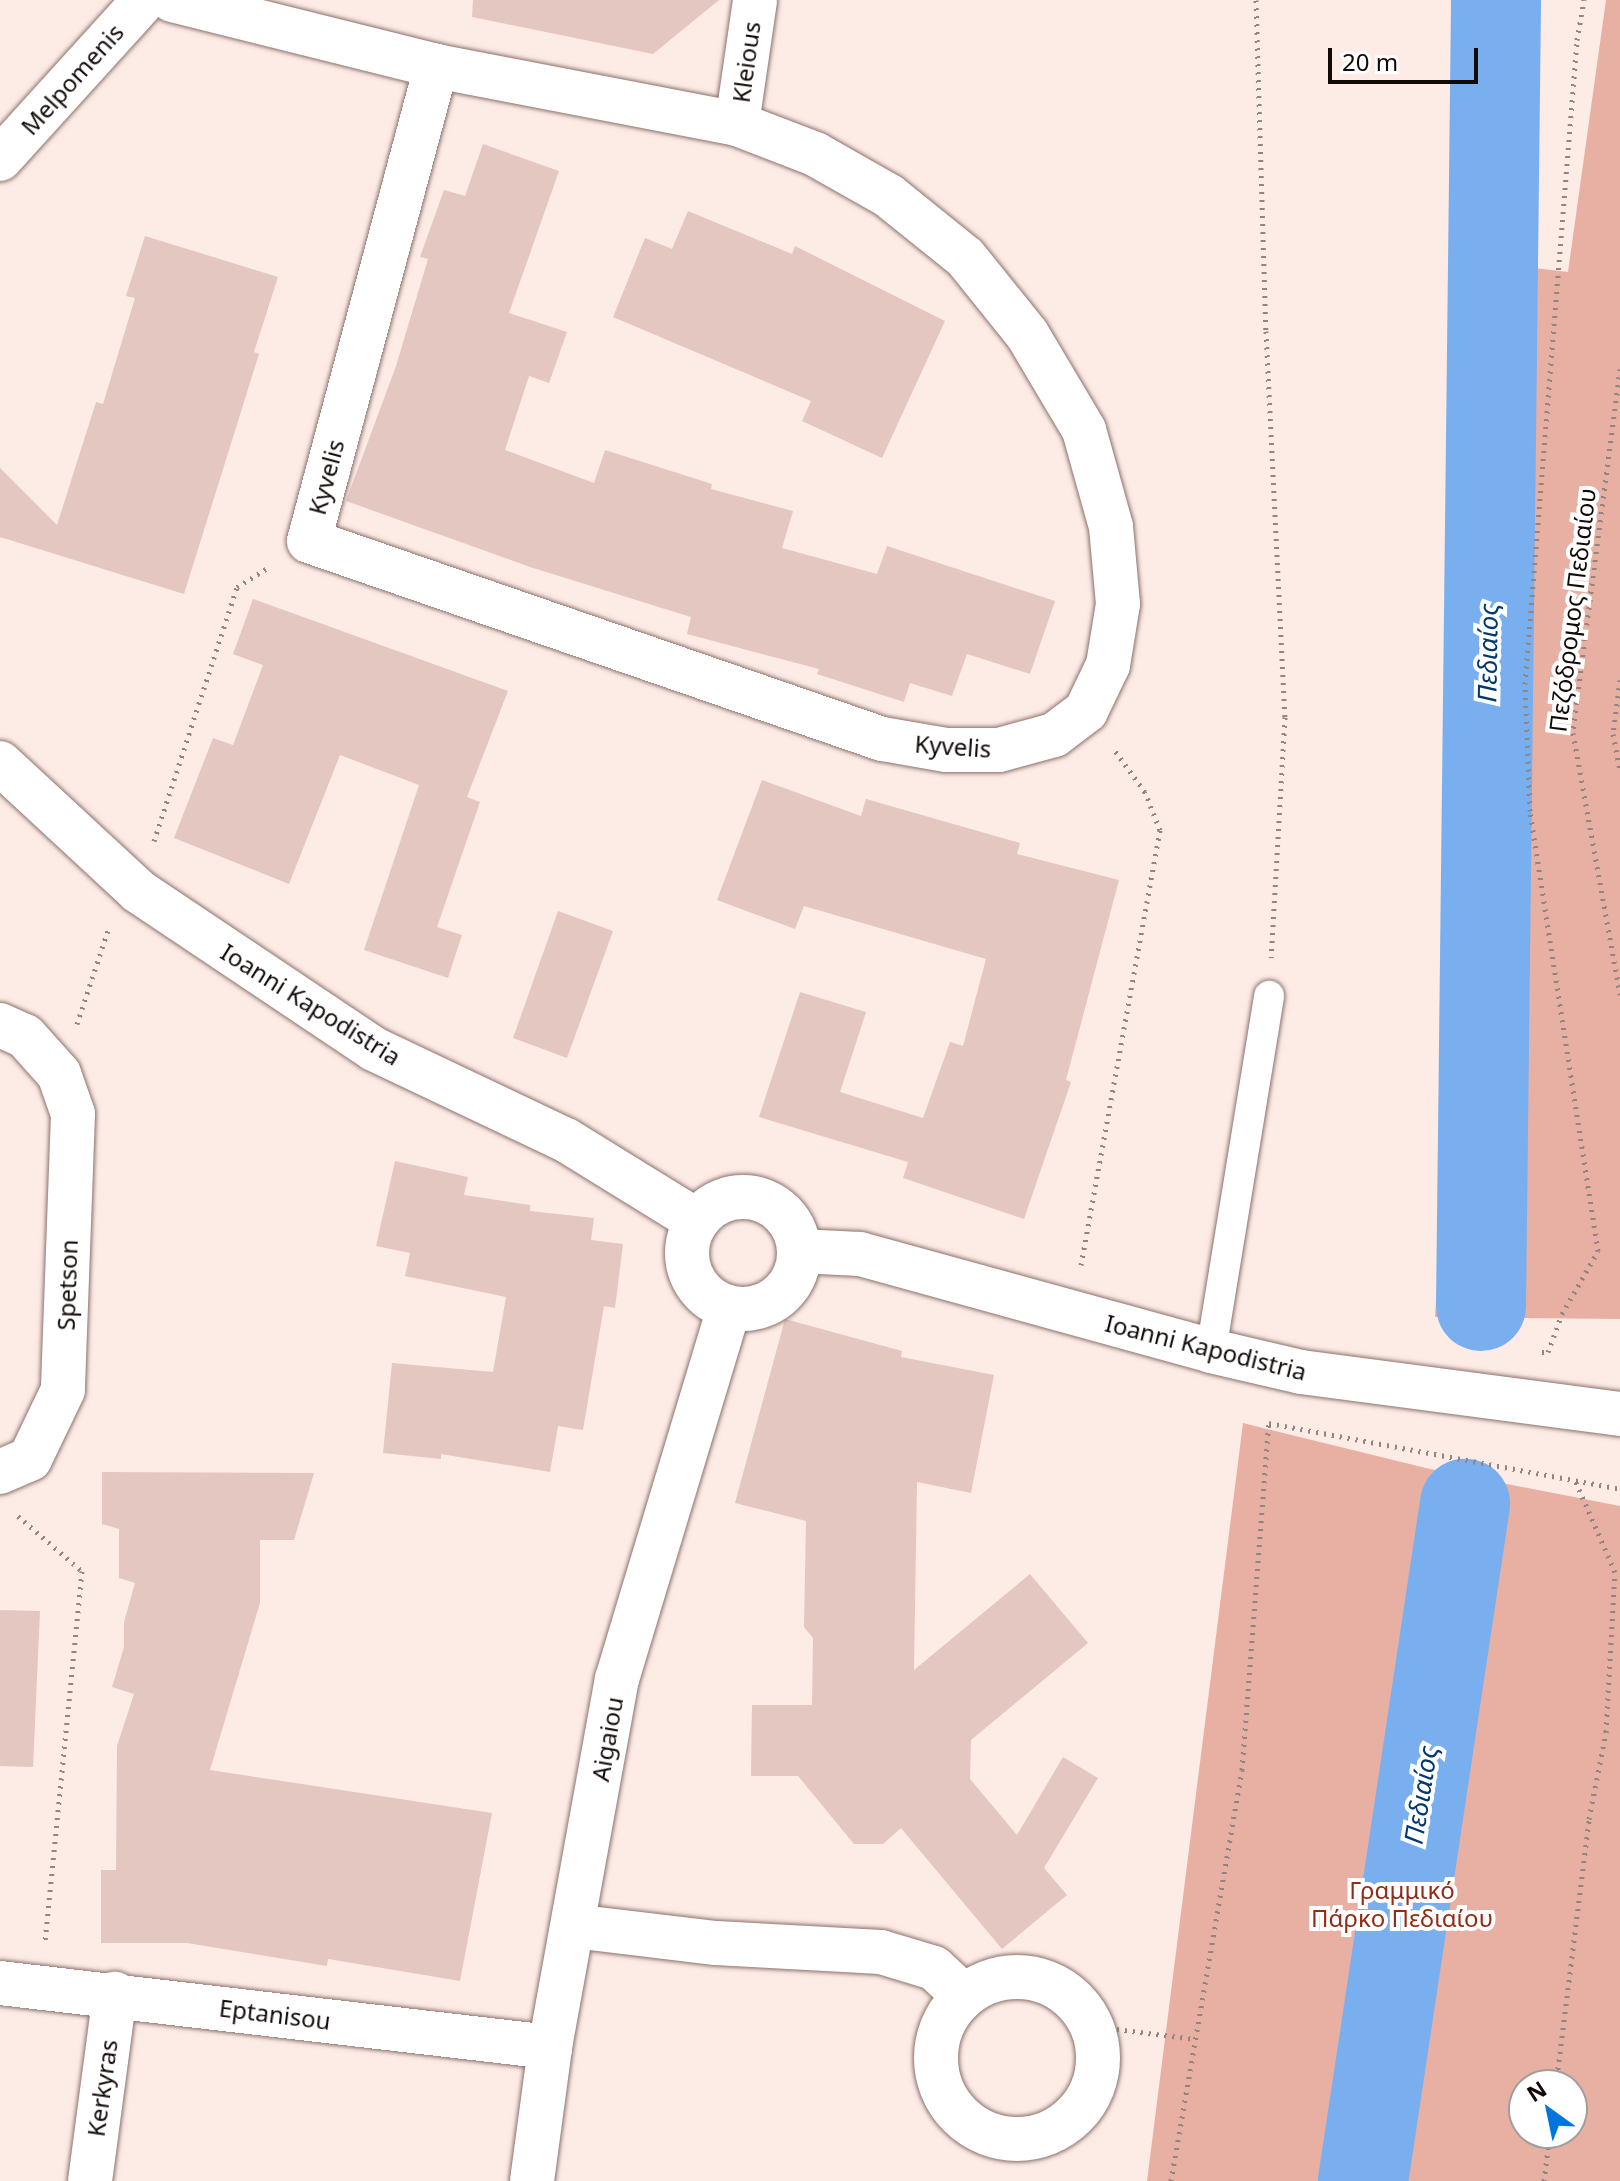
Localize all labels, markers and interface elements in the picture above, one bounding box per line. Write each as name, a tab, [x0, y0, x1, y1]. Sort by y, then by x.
street label: Melpomenis	[15, 18, 129, 140]
street label: Kleious	[726, 20, 766, 104]
scale bar	[1332, 32, 1482, 82]
text: 20 m	[1342, 45, 1398, 78]
street label: Kyvelis	[302, 436, 350, 518]
street label: Πεζόδρομος Πεδιαίου	[1543, 486, 1601, 734]
water label: Πεδιαίος	[1472, 603, 1504, 703]
street label: Kyvelis	[914, 729, 992, 763]
street label: Ioanni Kapodistria	[216, 937, 406, 1071]
street label: Spetson	[51, 1239, 83, 1331]
street label: Ioanni Kapodistria	[1102, 1308, 1310, 1386]
street label: Aigaiou	[585, 1694, 629, 1784]
water label: Πεδιαίος	[1398, 1744, 1444, 1846]
park label: Γραμμικό Πάρκο Πεδιαίου	[1311, 1876, 1493, 1932]
street label: Eptanisou	[218, 1993, 332, 2035]
street label: Kerkyras	[81, 2038, 123, 2138]
north arrow	[1508, 2069, 1588, 2149]
text: N	[1520, 2073, 1552, 2108]

